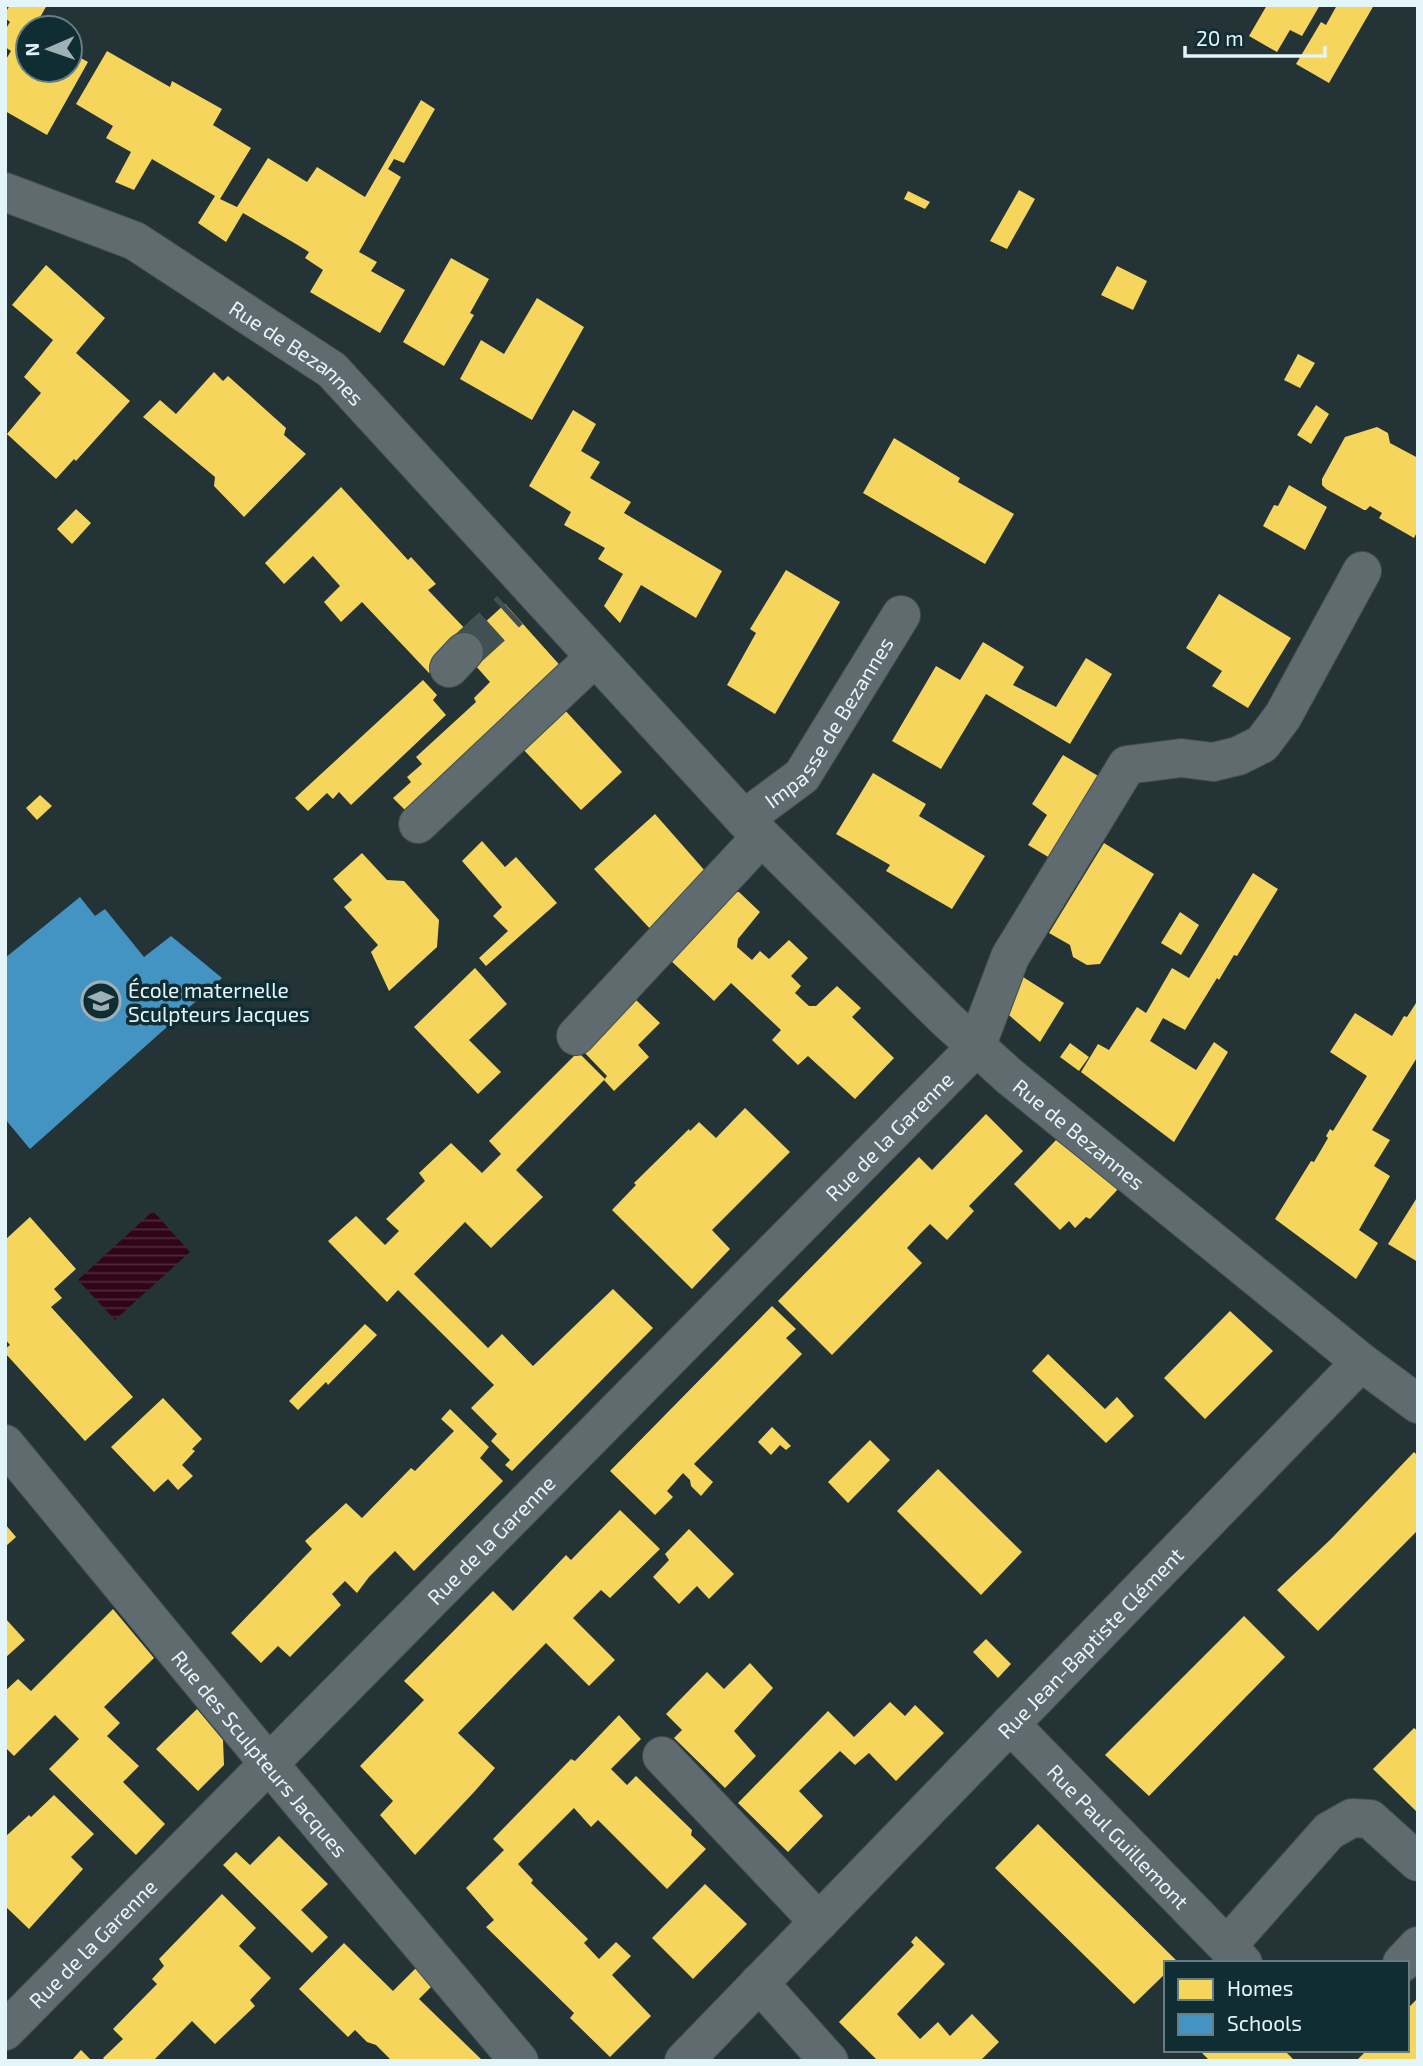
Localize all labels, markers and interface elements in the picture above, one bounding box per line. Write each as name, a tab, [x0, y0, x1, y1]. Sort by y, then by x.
north arrow	[14, 14, 84, 84]
scale bar	[1185, 14, 1325, 58]
text: 20 m	[1196, 25, 1244, 50]
text: N	[20, 42, 43, 57]
street label: Rue de Bezannes	[225, 294, 370, 410]
street label: Impasse de Bezannes	[759, 632, 897, 812]
place label: École maternelle Sculpteurs Jacques	[128, 977, 310, 1026]
school or university icon: École maternelle Sculpteurs Jacques	[80, 980, 122, 1022]
street label: Rue de la Garenne	[820, 1066, 958, 1205]
street label: Rue de Bezannes	[1009, 1073, 1150, 1194]
street label: Rue de la Garenne	[421, 1469, 559, 1609]
street label: Rue Jean-Baptiste Clément	[992, 1542, 1188, 1743]
street label: Rue des Sculpteurs Jacques	[167, 1645, 354, 1861]
street label: Rue Paul Guillemont	[1043, 1758, 1195, 1913]
street label: Rue de la Garenne	[23, 1873, 161, 2012]
legend	[1164, 1961, 1409, 2052]
text: Homes	[1227, 1975, 1293, 2000]
text: Schools	[1227, 2010, 1302, 2035]

